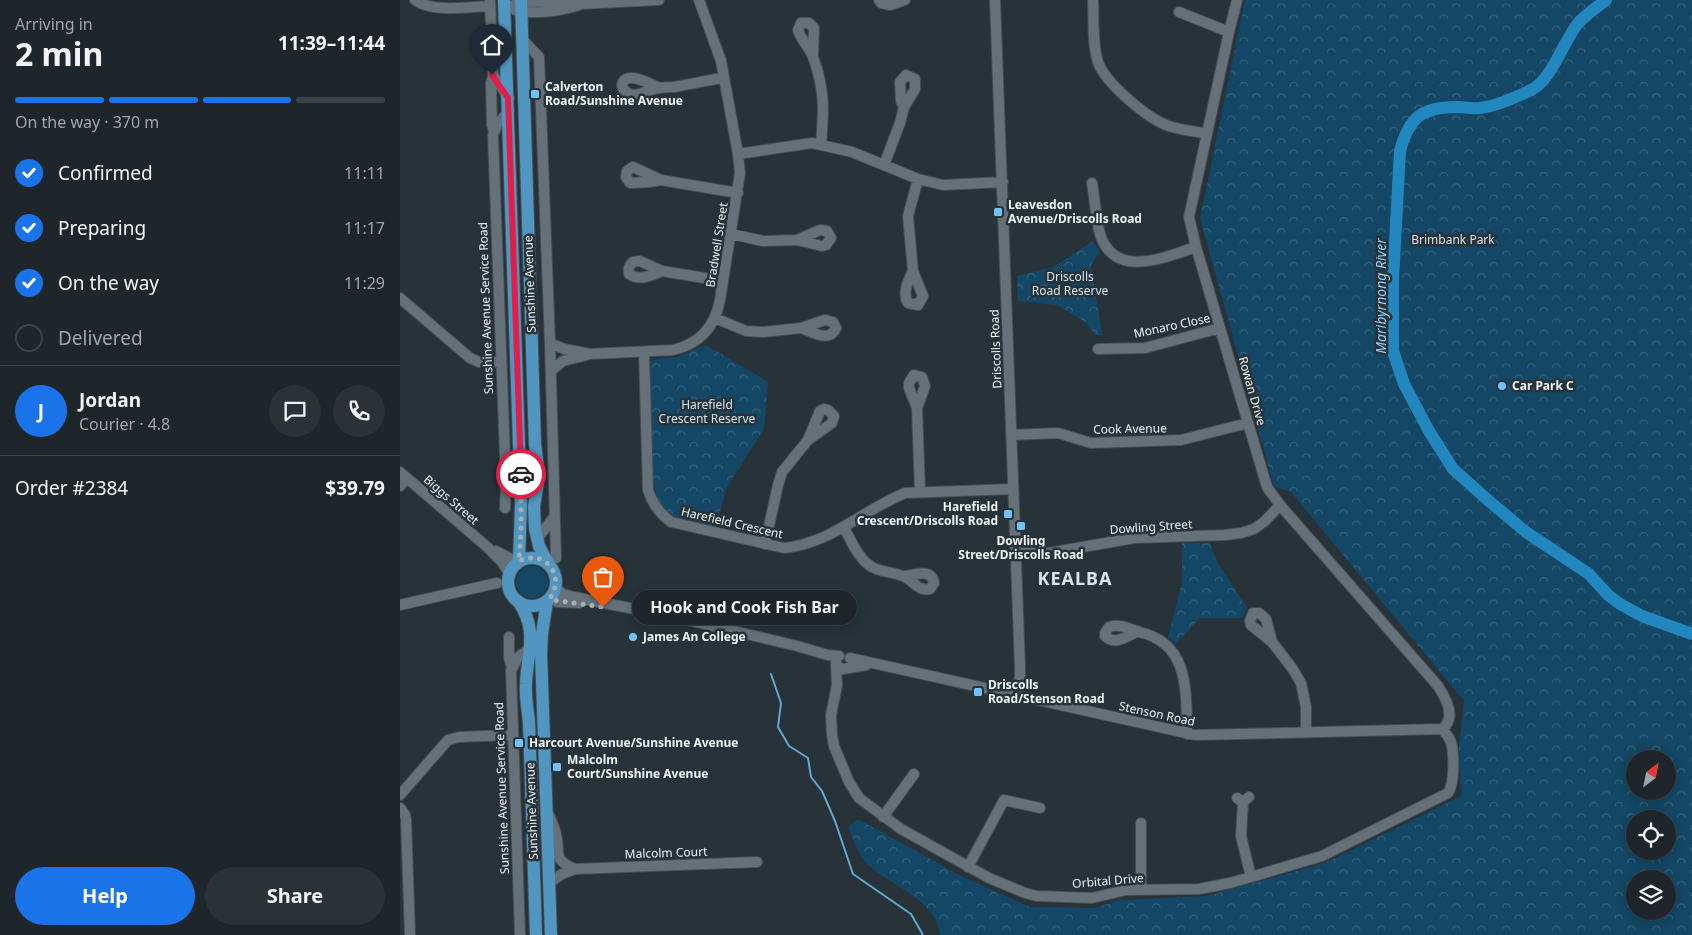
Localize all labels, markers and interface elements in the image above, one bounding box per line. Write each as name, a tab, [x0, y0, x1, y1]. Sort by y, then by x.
text: Arriving in	[15, 13, 93, 35]
pin	[471, 24, 513, 75]
text: 11:39–11:44	[278, 30, 385, 56]
icon: home	[478, 31, 506, 59]
text: 2 min	[15, 32, 103, 75]
place label: Calverton Road/Sunshine Avenue	[545, 78, 683, 109]
marker: Calverton Road/Sunshine Avenue	[529, 88, 541, 100]
text: On the way · 370 m	[15, 111, 159, 133]
icon: check	[15, 159, 43, 187]
text: Confirmed	[58, 160, 153, 186]
text: 11:11	[344, 162, 385, 184]
place label: Leavesdon Avenue/Driscolls Road	[1008, 196, 1142, 227]
street label: Bradwell Street	[701, 201, 732, 289]
marker: Leavesdon Avenue/Driscolls Road	[992, 206, 1004, 218]
icon: check	[15, 214, 43, 242]
text: Preparing	[58, 215, 146, 241]
text: 11:17	[344, 217, 385, 239]
street label: Sunshine Avenue Service Road	[474, 222, 497, 394]
park label: Brimbank Park	[1411, 231, 1495, 248]
street label: Sunshine Avenue	[519, 235, 540, 333]
water label: Maribyrnong River	[1371, 238, 1390, 354]
park label: Driscolls Road Reserve	[1032, 268, 1108, 299]
icon: check	[15, 269, 43, 297]
text: On the way	[58, 270, 159, 296]
text: 11:29	[344, 272, 385, 294]
street label: Driscolls Road	[986, 309, 1005, 389]
street label: Monaro Close	[1132, 309, 1212, 342]
text: Delivered	[58, 325, 143, 351]
street label: Rowan Drive	[1235, 354, 1270, 427]
place label: Car Park C	[1512, 377, 1574, 394]
marker: Car Park C	[1496, 380, 1508, 392]
button: chat	[269, 385, 321, 437]
button: phone	[333, 385, 385, 437]
text: Jordan	[79, 387, 141, 413]
park label: Harefield Crescent Reserve	[659, 396, 756, 427]
text: J	[38, 398, 44, 424]
text: Courier · 4.8	[79, 413, 170, 435]
street label: Cook Avenue	[1093, 419, 1167, 438]
courier	[496, 449, 546, 499]
icon: car	[507, 460, 535, 488]
street label: Biggs Street	[420, 471, 483, 529]
text: Order #2384	[15, 475, 128, 501]
text: $39.79	[325, 475, 385, 501]
place label: Harefield Crescent/Driscolls Road	[857, 498, 998, 529]
street label: Harefield Crescent	[680, 503, 785, 543]
marker: Harefield Crescent/Driscolls Road	[1002, 508, 1014, 520]
street label: Dowling Street	[1109, 515, 1194, 538]
marker: Dowling Street/Driscolls Road	[1015, 520, 1027, 532]
place label: Dowling Street/Driscolls Road	[958, 532, 1084, 563]
pin	[582, 556, 624, 607]
icon: bag	[589, 563, 617, 591]
district label: KEALBA	[1038, 566, 1112, 590]
callout: Hook and Cook Fish Bar	[633, 590, 858, 624]
text: Hook and Cook Fish Bar	[650, 596, 839, 618]
place label: James An College	[642, 628, 746, 645]
marker: James An College	[627, 631, 639, 643]
place label: Driscolls Road/Stenson Road	[988, 676, 1105, 707]
marker: Driscolls Road/Stenson Road	[972, 686, 984, 698]
street label: Stenson Road	[1117, 697, 1197, 730]
street label: Sunshine Avenue Service Road	[490, 702, 513, 874]
place label: Harcourt Avenue/Sunshine Avenue	[529, 734, 739, 751]
marker: Harcourt Avenue/Sunshine Avenue	[513, 737, 525, 749]
north arrow	[1626, 750, 1676, 800]
map controls	[1626, 750, 1676, 920]
place label: Malcolm Court/Sunshine Avenue	[567, 751, 708, 782]
marker: Malcolm Court/Sunshine Avenue	[551, 761, 563, 773]
street label: Sunshine Avenue	[521, 762, 542, 860]
button: locate	[1626, 810, 1676, 860]
street label: Malcolm Court	[624, 843, 708, 862]
button: Help	[15, 867, 195, 925]
button: Share	[205, 867, 385, 925]
street label: Orbital Drive	[1071, 869, 1145, 892]
button: layers	[1626, 870, 1676, 920]

